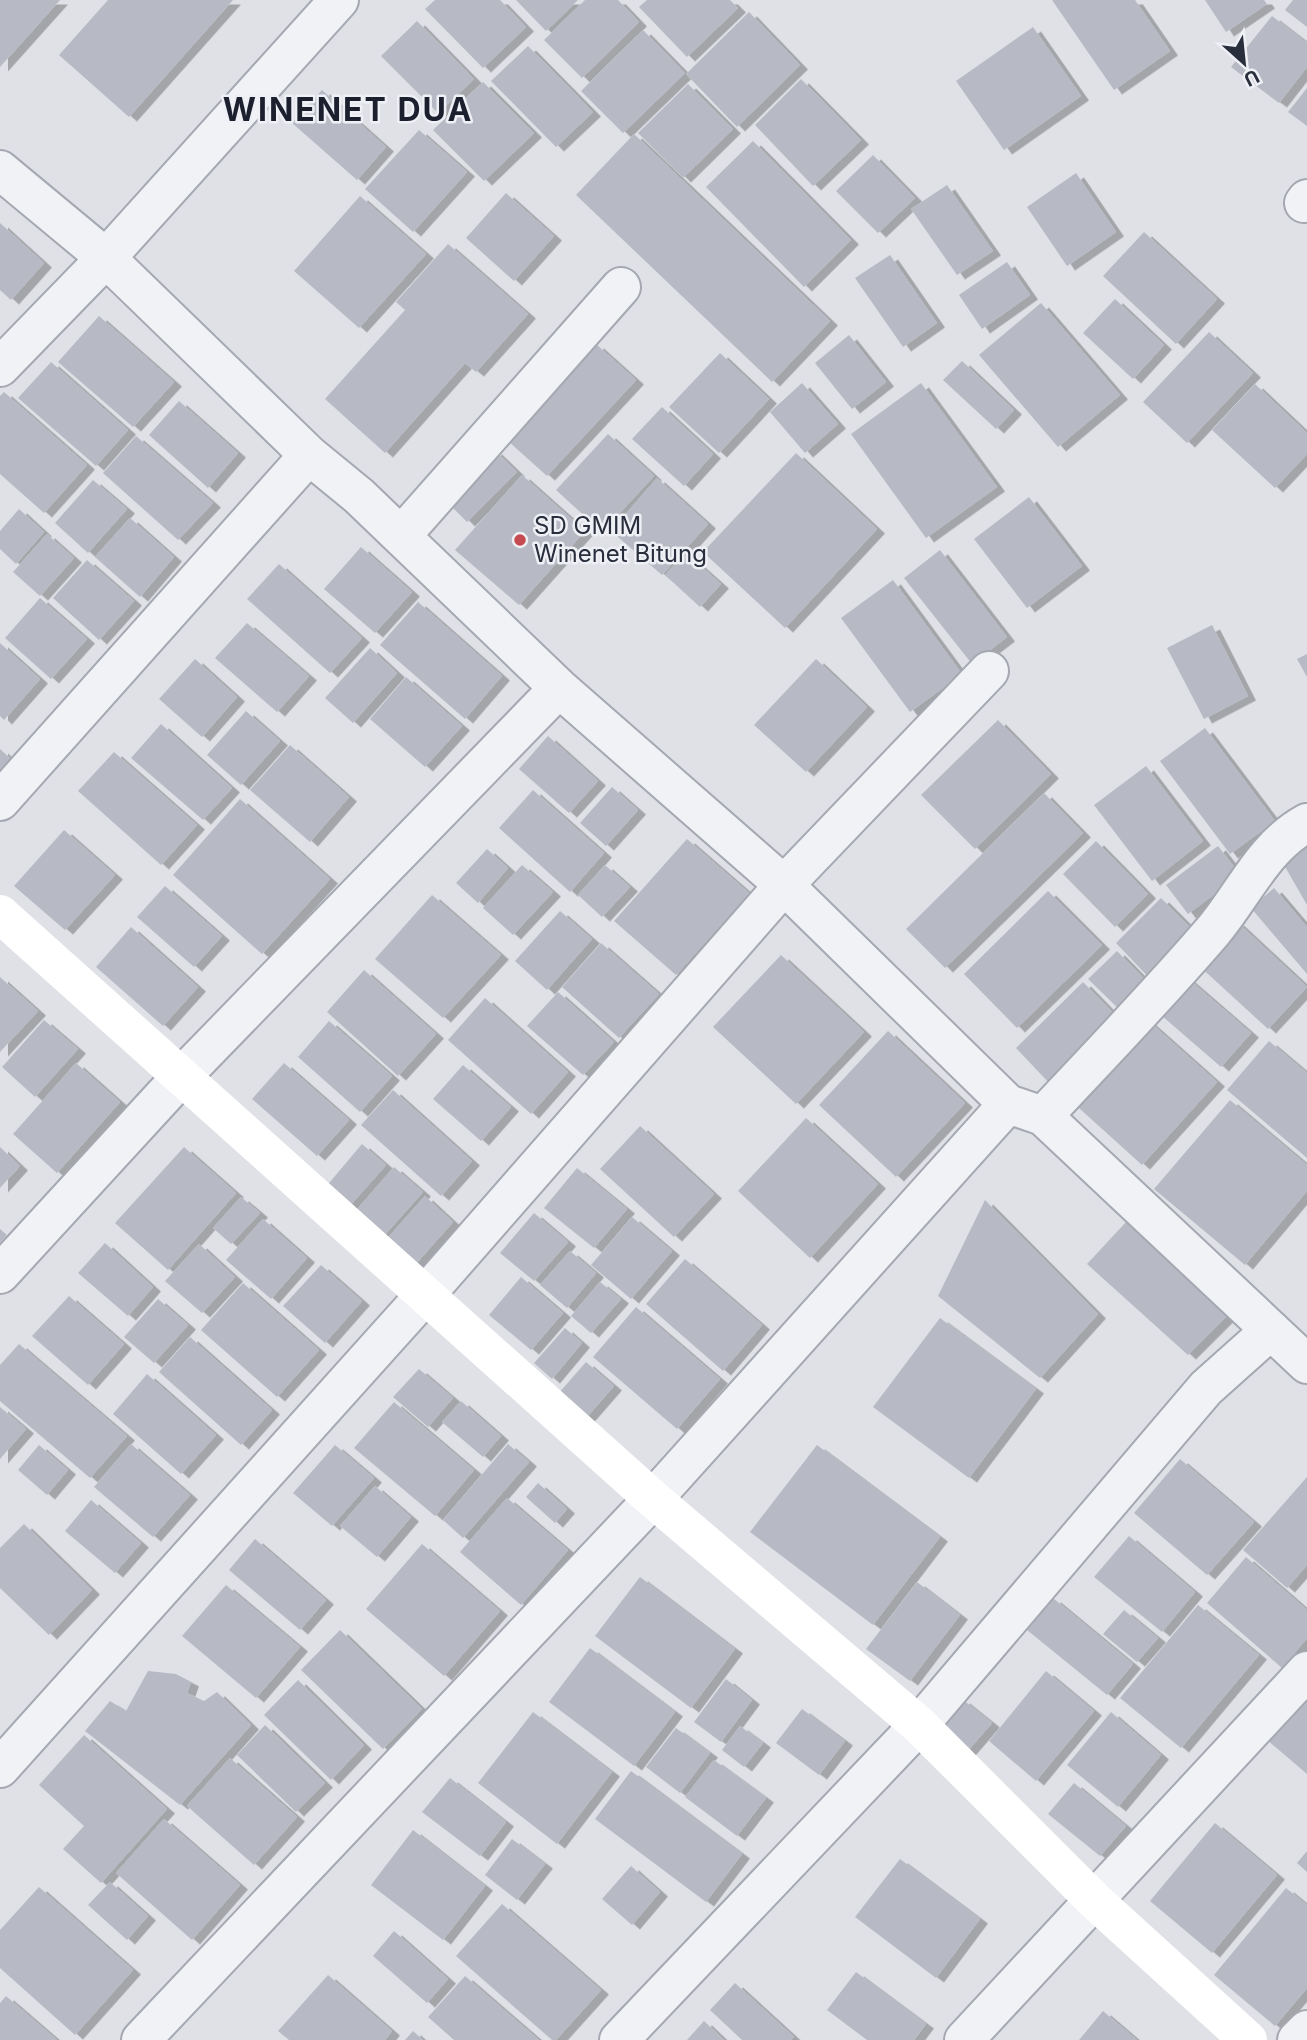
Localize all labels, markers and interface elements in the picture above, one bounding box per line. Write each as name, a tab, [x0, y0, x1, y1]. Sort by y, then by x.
north arrow	[1209, 28, 1279, 98]
text: U	[1240, 64, 1263, 91]
district label: WINENET DUA	[223, 90, 473, 129]
place label: SD GMIM Winenet Bitung	[534, 511, 707, 568]
marker: SD GMIM Winenet Bitung	[512, 532, 528, 548]

